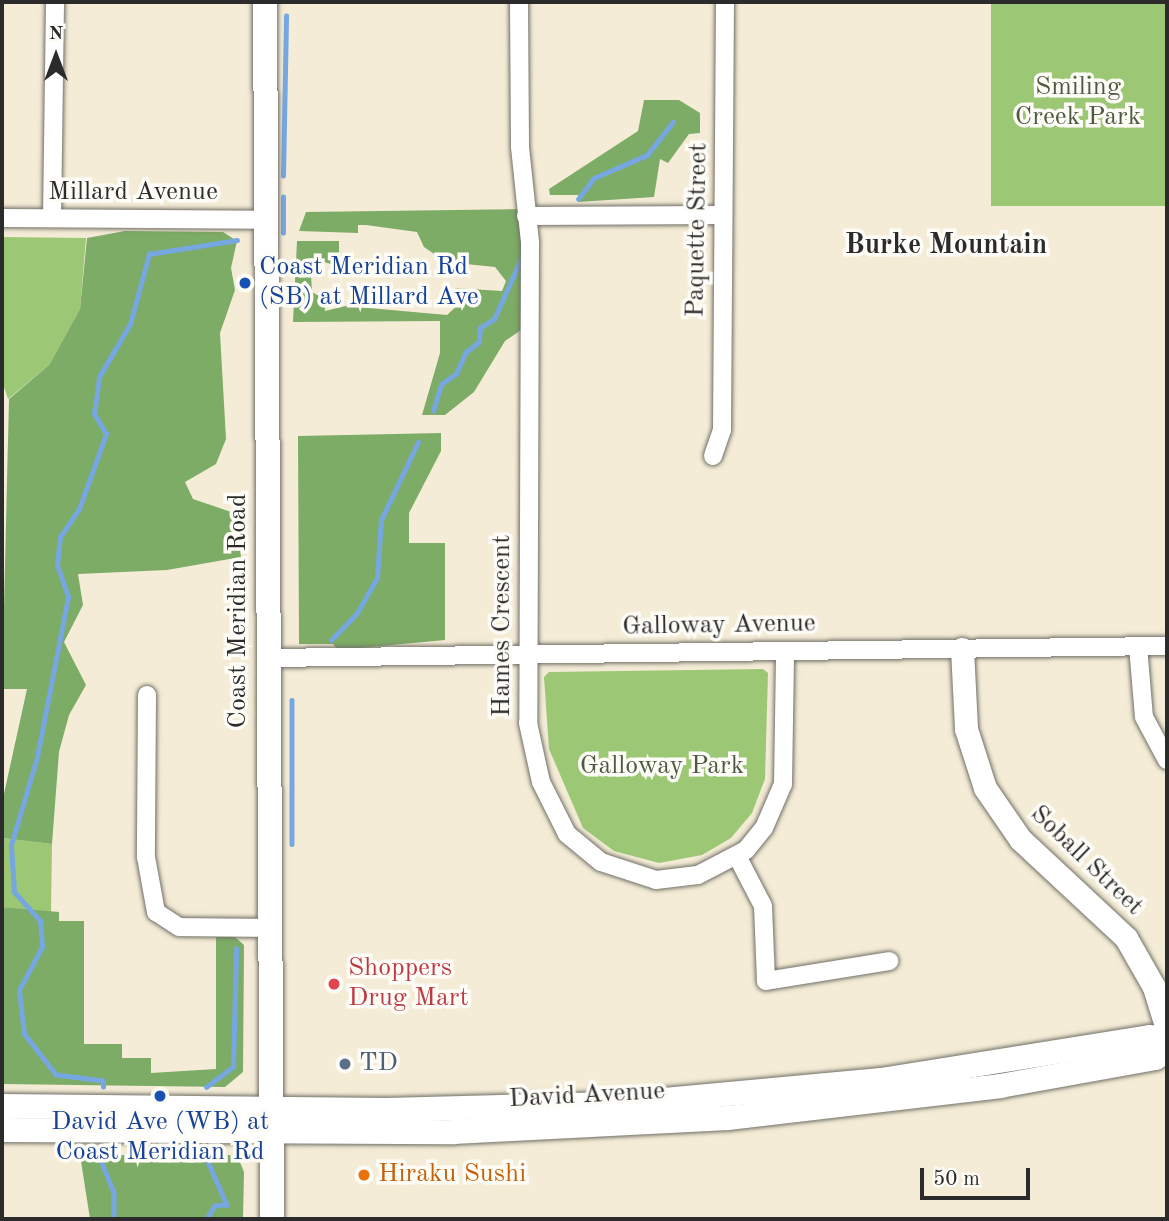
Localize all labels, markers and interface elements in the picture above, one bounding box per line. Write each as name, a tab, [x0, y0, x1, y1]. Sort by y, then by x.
north arrow	[21, 21, 91, 91]
text: N	[49, 25, 63, 44]
park label: Smiling Creek Park	[1015, 72, 1141, 134]
street label: Paquette Street	[681, 142, 715, 318]
street label: Millard Avenue	[48, 177, 218, 209]
district label: Burke Mountain	[845, 229, 1047, 263]
place label: Coast Meridian Rd (SB) at Millard Ave	[259, 252, 479, 314]
marker: Coast Meridian Rd (SB) at Millard Ave	[237, 275, 253, 291]
street label: Coast Meridian Road	[223, 494, 255, 728]
street label: Hames Crescent	[487, 535, 519, 717]
street label: Galloway Avenue	[622, 609, 816, 643]
park label: Galloway Park	[580, 751, 744, 783]
street label: Soball Street	[1023, 799, 1149, 923]
place label: Shoppers Drug Mart	[348, 953, 469, 1014]
marker: Shoppers Drug Mart	[326, 976, 342, 992]
place label: TD	[359, 1048, 398, 1080]
marker: TD	[337, 1056, 353, 1072]
street label: David Avenue	[508, 1076, 666, 1116]
marker: David Ave (WB) at Coast Meridian Rd	[152, 1088, 168, 1104]
place label: David Ave (WB) at Coast Meridian Rd	[51, 1107, 269, 1168]
scale bar	[924, 1154, 1034, 1198]
place label: Hiraku Sushi	[378, 1159, 526, 1191]
marker: Hiraku Sushi	[356, 1167, 372, 1183]
text: 50 m	[933, 1169, 980, 1190]

